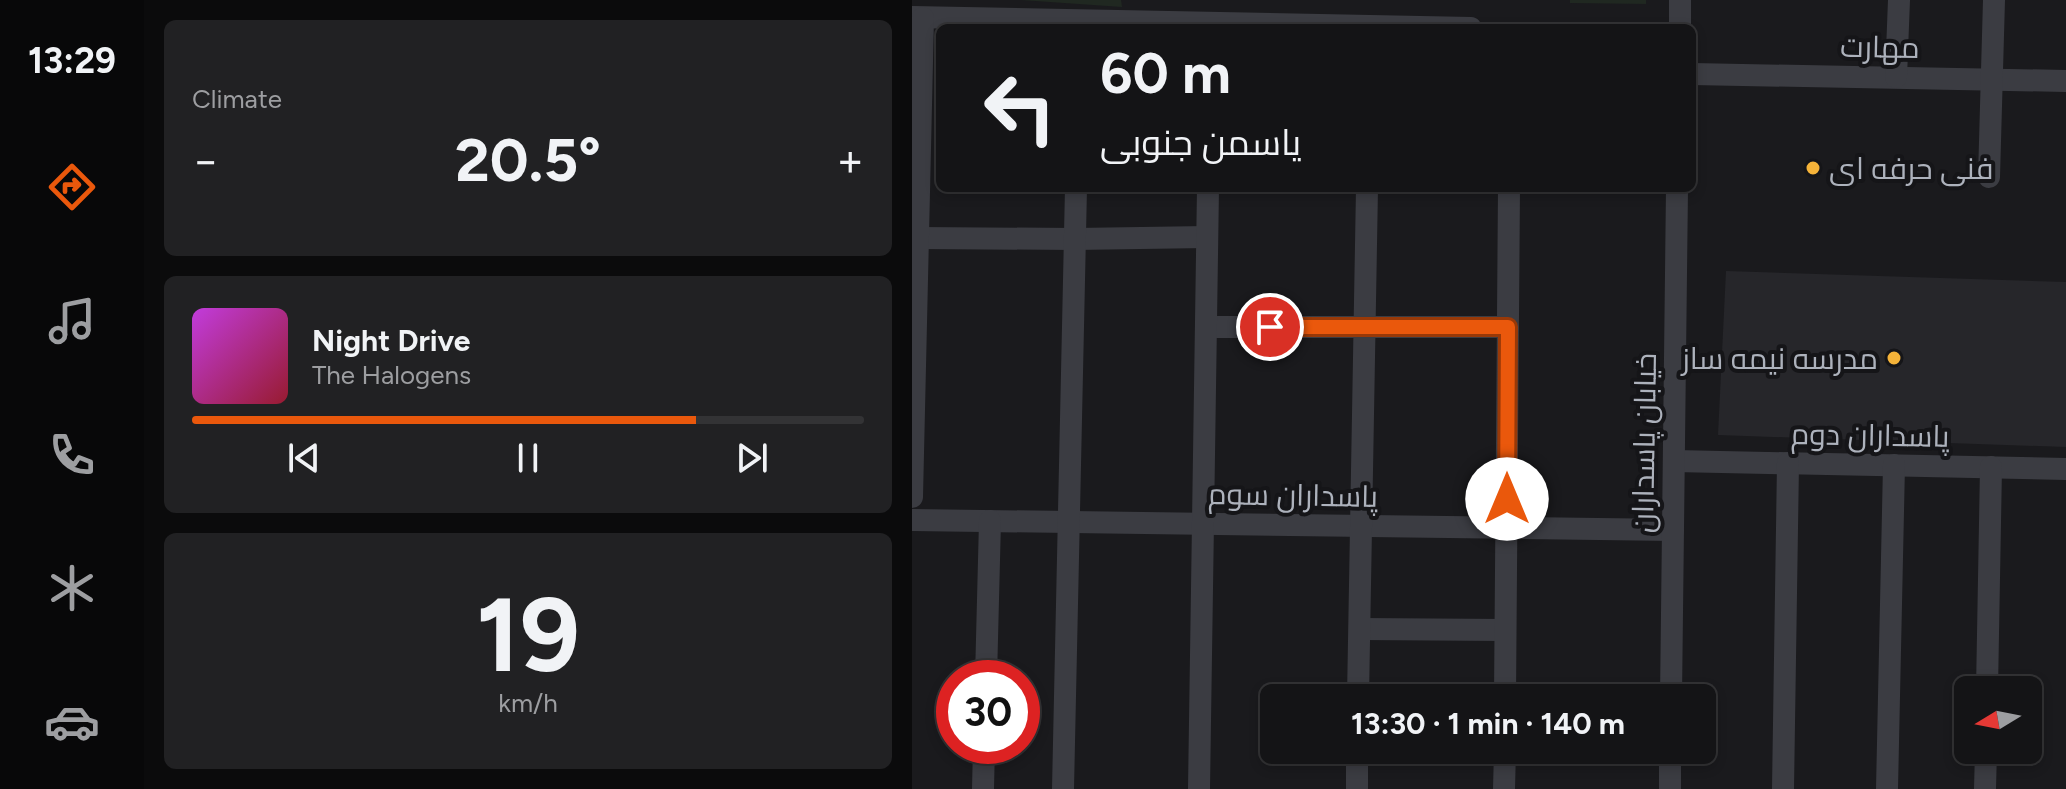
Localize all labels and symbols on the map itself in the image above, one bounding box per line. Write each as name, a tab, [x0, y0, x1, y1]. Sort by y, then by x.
street label: مهارت	[1840, 28, 1920, 66]
place label: فنی حرفه ای	[1829, 150, 1994, 187]
marker: فنی حرفه ای	[1804, 159, 1822, 177]
pin	[1236, 293, 1304, 361]
place label: مدرسه نیمه ساز	[1680, 340, 1878, 377]
marker: مدرسه نیمه ساز	[1885, 349, 1903, 367]
street label: خیابان پاسداران	[1624, 353, 1665, 533]
street label: پاسداران دوم	[1790, 415, 1950, 457]
position arrow	[1465, 457, 1549, 541]
street label: پاسداران سوم	[1208, 475, 1378, 517]
speed limit sign: 30	[936, 660, 1040, 764]
north arrow	[1954, 676, 2042, 764]

